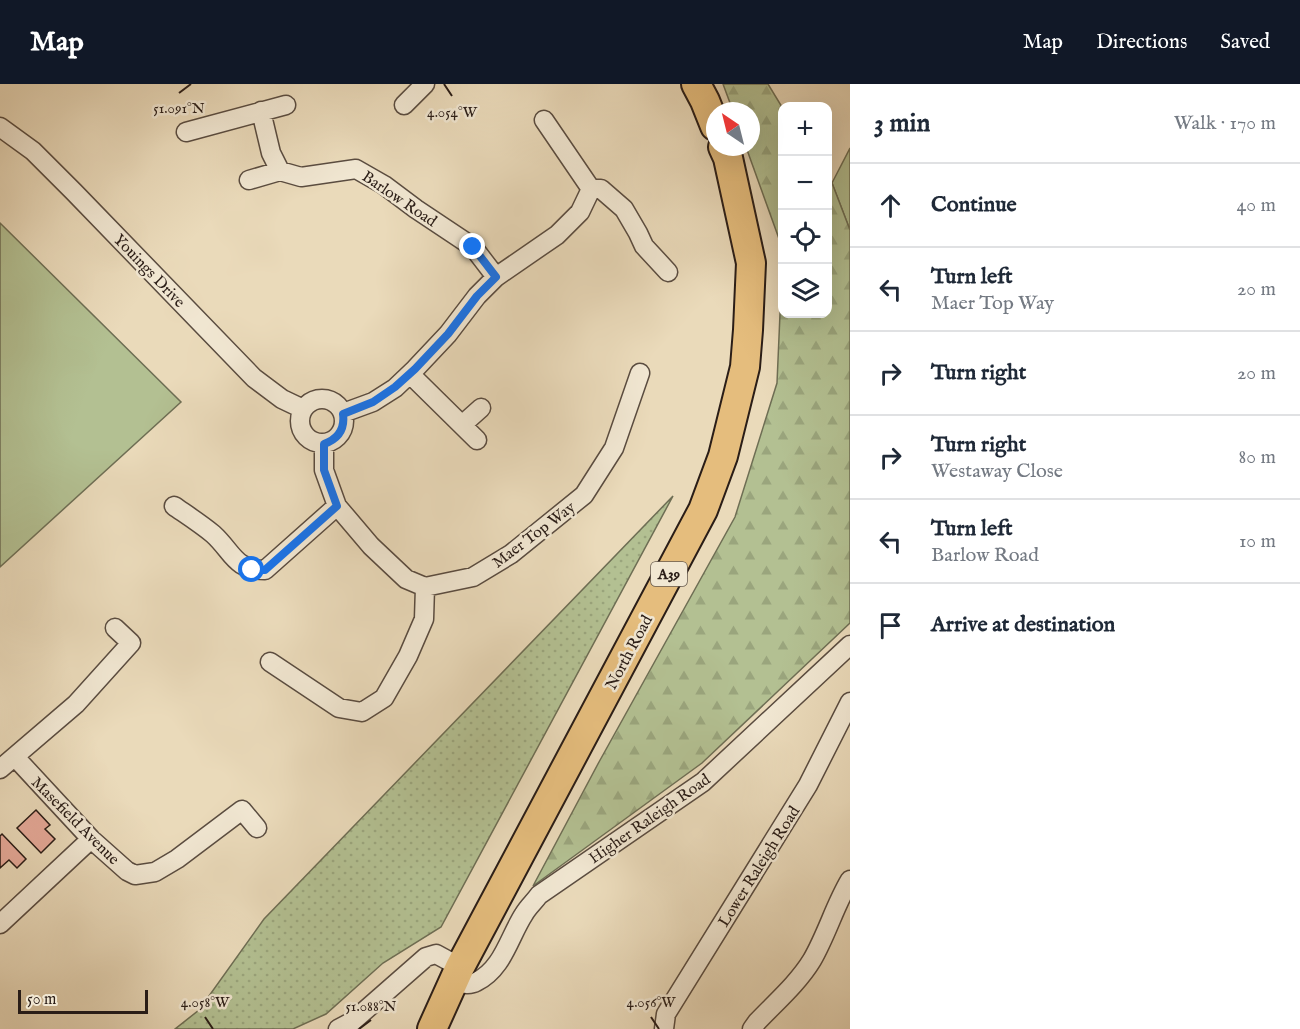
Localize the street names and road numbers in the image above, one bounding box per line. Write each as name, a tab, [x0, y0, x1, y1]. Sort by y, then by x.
street label: Barlow Road	[358, 167, 441, 232]
street label: Youings Drive	[109, 230, 189, 312]
street label: Maer Top Way	[489, 498, 580, 573]
road number: A39	[651, 562, 687, 586]
street label: North Road	[602, 612, 658, 694]
street label: Higher Raleigh Road	[586, 770, 715, 869]
street label: Masefield Avenue	[26, 773, 123, 870]
street label: Lower Raleigh Road	[714, 802, 805, 931]

